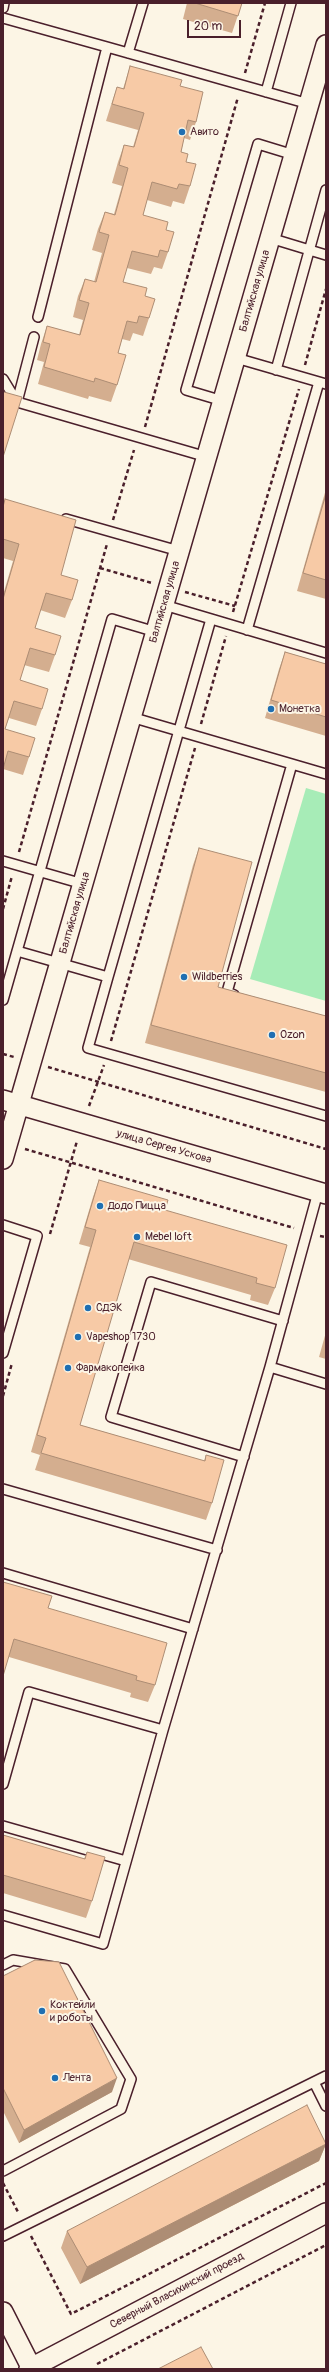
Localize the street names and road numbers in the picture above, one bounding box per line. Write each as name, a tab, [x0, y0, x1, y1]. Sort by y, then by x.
street label: Балтийская улица	[237, 249, 273, 333]
street label: Балтийская улица	[147, 560, 183, 644]
street label: Балтийская улица	[57, 871, 93, 955]
street label: улица Сергея Ускова	[115, 1127, 213, 1167]
street label: Северный Власихинский проезд	[108, 2250, 246, 2332]

